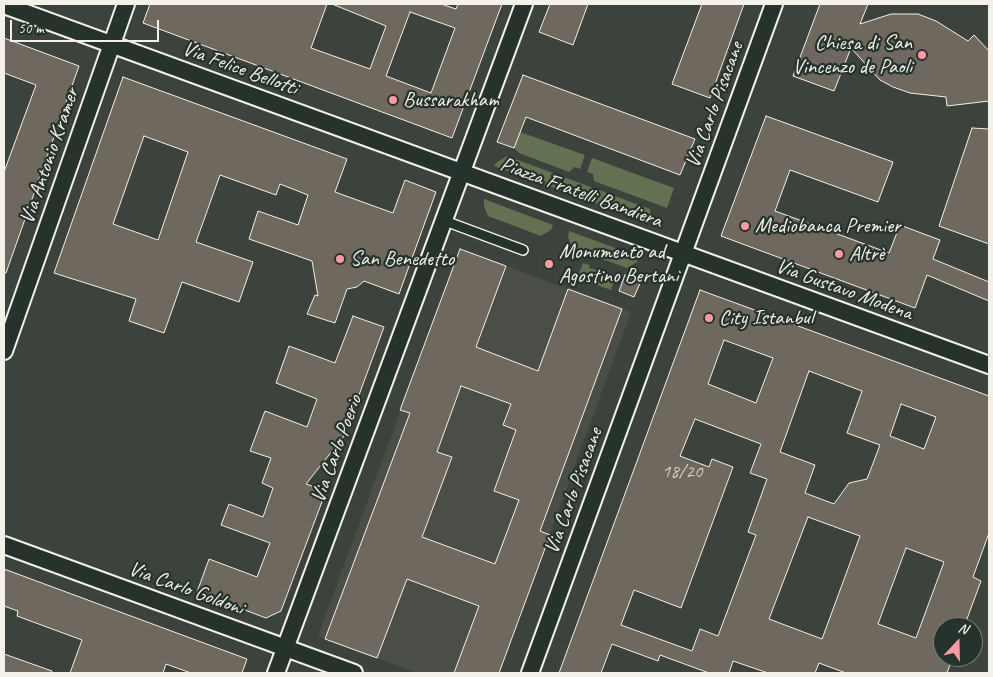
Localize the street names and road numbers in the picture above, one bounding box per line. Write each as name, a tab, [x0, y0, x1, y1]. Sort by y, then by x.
street label: Via Felice Bellotti	[179, 36, 301, 102]
street label: Via Carlo Pisacane	[681, 39, 749, 171]
street label: Via Antonio Kramer	[15, 85, 85, 227]
street label: Piazza Fratelli Bandiera	[497, 152, 665, 234]
street label: Via Gustavo Modena	[772, 254, 916, 326]
street label: Via Carlo Poerio	[306, 392, 368, 506]
street label: Via Carlo Pisacane	[540, 425, 608, 557]
street label: Via Carlo Goldoni	[125, 557, 247, 621]

